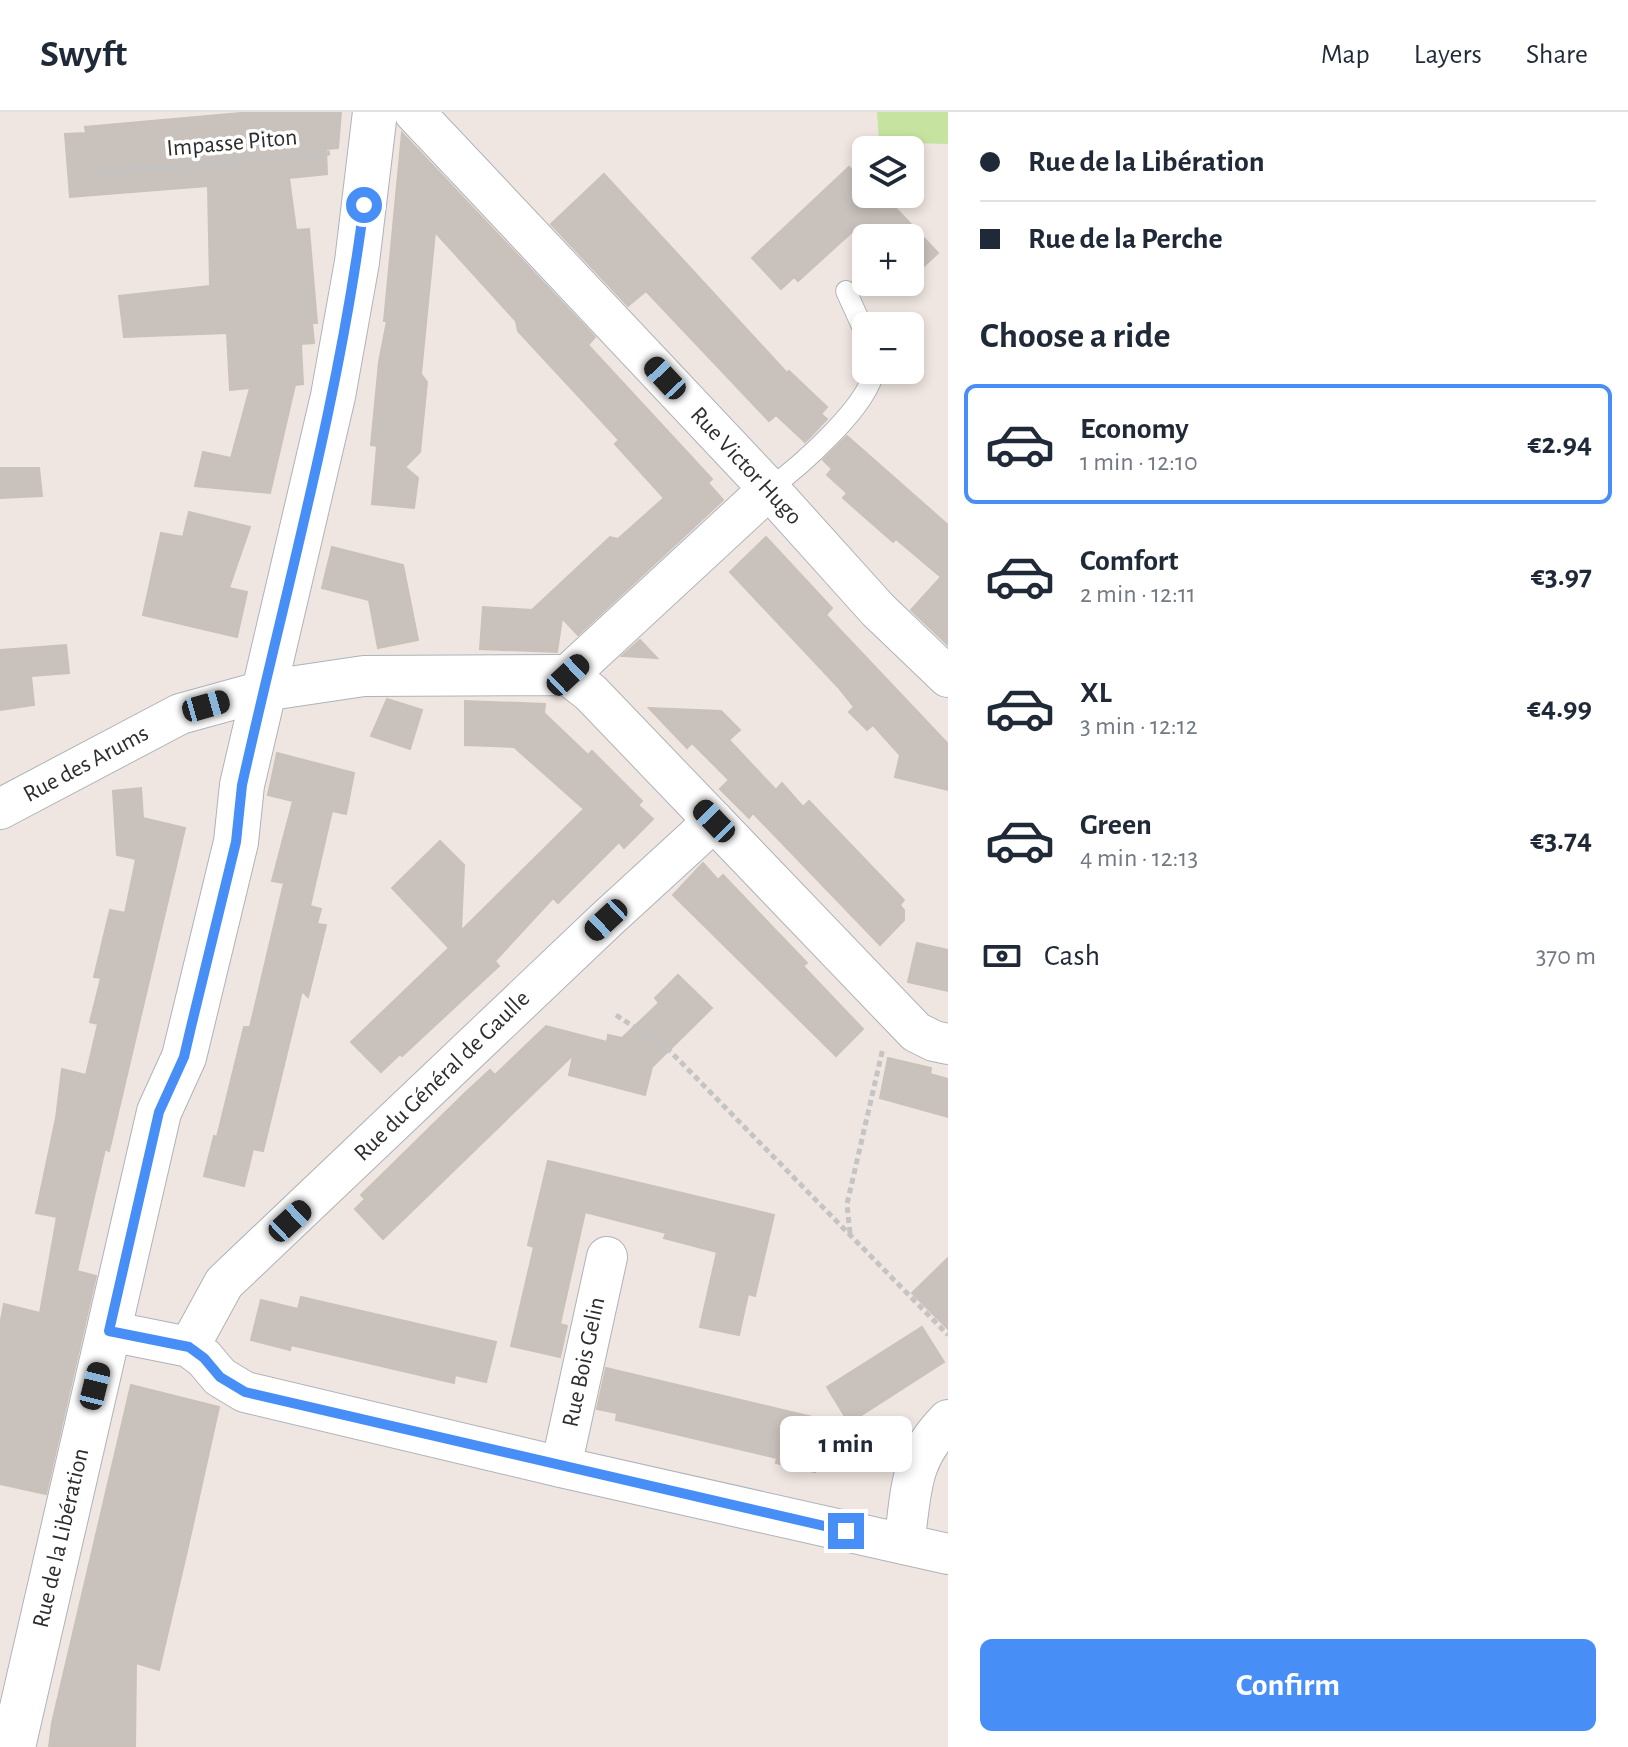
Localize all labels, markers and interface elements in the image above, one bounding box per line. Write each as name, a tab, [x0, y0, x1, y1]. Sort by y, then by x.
text: Swyft	[40, 36, 127, 74]
text: Map	[1321, 41, 1370, 69]
text: Layers	[1414, 41, 1482, 69]
text: Share	[1526, 41, 1588, 69]
street label: Impasse Piton	[166, 125, 298, 161]
map controls	[852, 136, 924, 384]
button: layers	[852, 136, 924, 208]
text: Rue de la Libération	[1028, 147, 1265, 177]
route start	[346, 187, 382, 223]
button: +	[852, 224, 924, 296]
text: Rue de la Perche	[1028, 224, 1223, 254]
button: −	[852, 312, 924, 384]
text: Choose a ride	[980, 318, 1170, 354]
car	[640, 352, 690, 404]
street label: Rue Victor Hugo	[686, 403, 806, 529]
icon: car	[984, 408, 1056, 480]
text: Economy	[1080, 414, 1189, 444]
text: €2.94	[1527, 429, 1592, 459]
text: 1 min · 12:10	[1080, 449, 1198, 475]
icon: car	[984, 540, 1056, 612]
text: Comfort	[1080, 546, 1179, 576]
text: €3.97	[1531, 561, 1592, 591]
text: 2 min · 12:11	[1080, 581, 1196, 607]
car	[542, 650, 594, 700]
icon: car	[984, 672, 1056, 744]
text: XL	[1080, 678, 1112, 708]
car	[180, 688, 232, 724]
text: €4.99	[1527, 693, 1592, 723]
text: 3 min · 12:12	[1080, 713, 1198, 739]
street label: Rue des Arums	[19, 721, 153, 807]
car	[689, 795, 739, 847]
icon: car	[984, 804, 1056, 876]
text: Green	[1080, 810, 1152, 840]
text: €3.74	[1530, 825, 1592, 855]
text: 4 min · 12:13	[1080, 845, 1198, 871]
car	[580, 895, 632, 945]
icon: cash	[980, 934, 1024, 978]
text: Cash	[1044, 941, 1100, 971]
text: 370 m	[1536, 943, 1596, 969]
street label: Rue du Général de Gaulle	[350, 986, 534, 1166]
car	[264, 1196, 316, 1246]
street label: Rue Bois Gelin	[559, 1295, 609, 1429]
car	[78, 1360, 112, 1412]
callout: 1 min	[780, 1415, 912, 1471]
text: 1 min	[819, 1431, 873, 1457]
street label: Rue de la Libération	[29, 1446, 93, 1630]
route end	[828, 1513, 864, 1549]
button: Confirm	[980, 1639, 1596, 1731]

